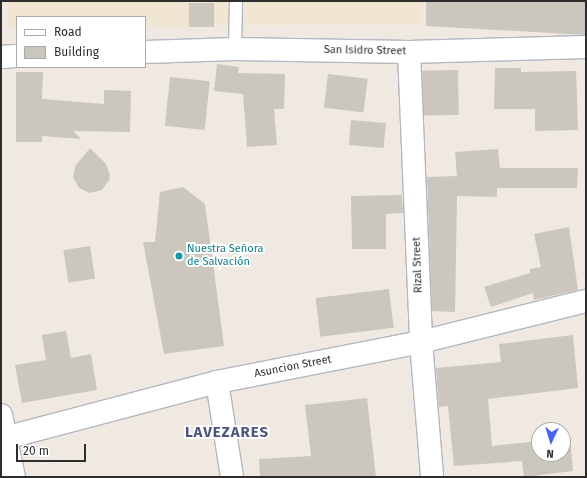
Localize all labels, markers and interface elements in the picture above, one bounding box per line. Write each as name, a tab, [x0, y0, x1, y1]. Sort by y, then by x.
legend	[16, 16, 146, 68]
text: Road	[54, 25, 82, 39]
street label: San Isidro Street	[324, 44, 406, 58]
text: Building	[54, 45, 99, 59]
street label: Rizal Street	[410, 237, 426, 293]
place label: Nuestra Señora de Salvación	[187, 243, 263, 269]
marker: Nuestra Señora de Salvación	[174, 251, 184, 261]
street label: Asuncion Street	[253, 353, 333, 381]
north arrow	[531, 422, 571, 462]
district label: LAVEZARES	[185, 424, 269, 442]
scale bar	[18, 436, 88, 462]
text: 20 m	[23, 444, 49, 458]
text: N	[546, 447, 554, 460]

